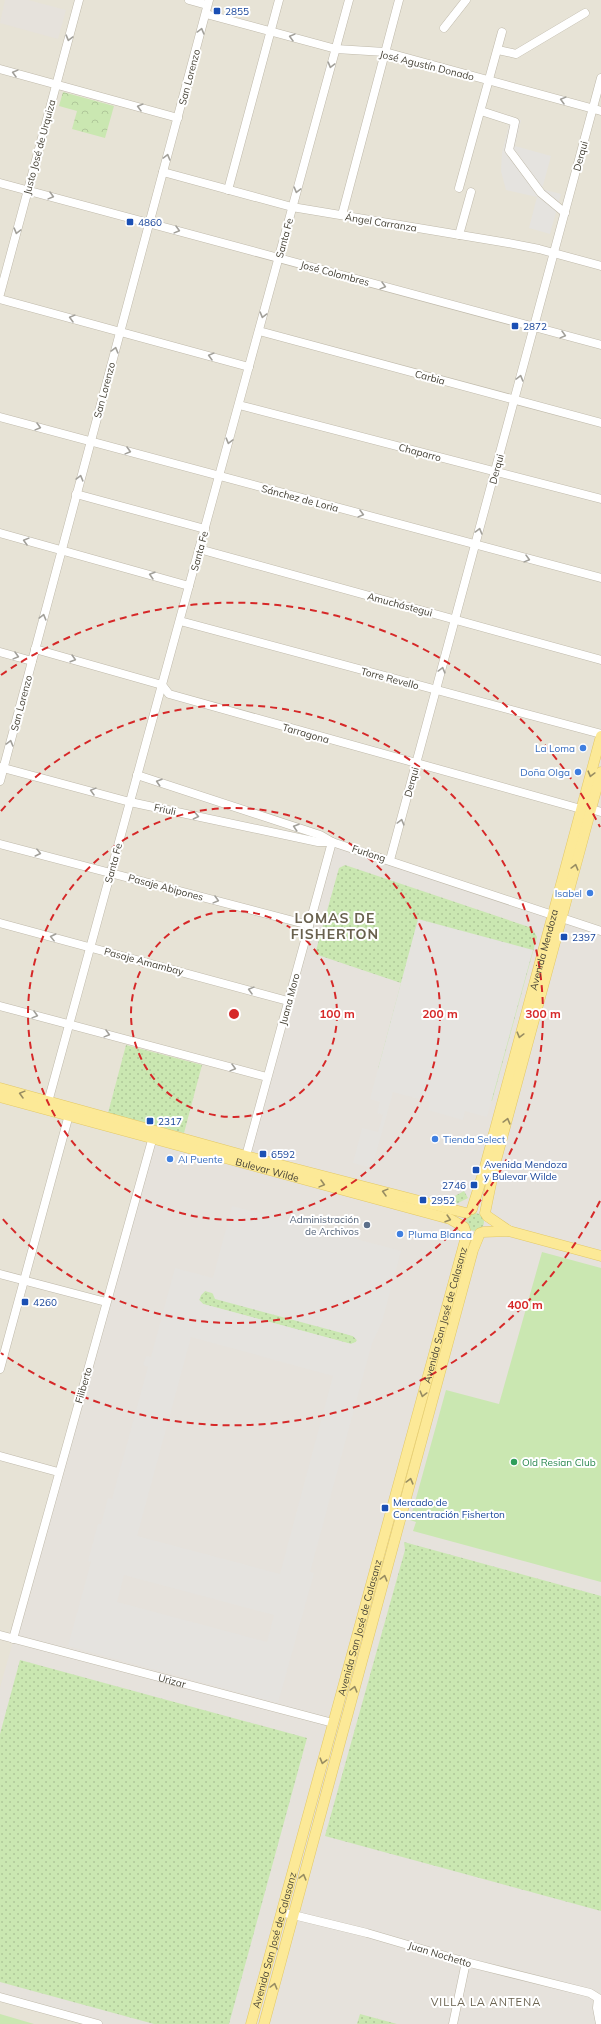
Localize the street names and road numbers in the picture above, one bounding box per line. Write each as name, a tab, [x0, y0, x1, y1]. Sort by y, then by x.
street label: San Lorenzo	[176, 47, 203, 107]
street label: José Agustín Donado	[378, 47, 476, 84]
street label: Justo José de Urquiza	[21, 98, 58, 196]
street label: Derqui	[570, 140, 591, 173]
street label: Ángel Carranza	[344, 210, 418, 235]
street label: Santa Fe	[273, 217, 296, 260]
street label: José Colombres	[299, 258, 371, 289]
street label: San Lorenzo	[91, 360, 118, 420]
street label: Carbia	[413, 367, 446, 388]
street label: Chaparro	[397, 441, 443, 464]
street label: Derqui	[486, 453, 507, 486]
street label: Sánchez de Loria	[260, 482, 340, 515]
street label: Santa Fe	[188, 530, 211, 573]
street label: Amuchástegui	[366, 590, 434, 619]
street label: Torre Revello	[359, 664, 421, 693]
street label: San Lorenzo	[8, 673, 35, 733]
street label: Tarragona	[281, 721, 331, 746]
street label: Derqui	[401, 766, 422, 799]
street label: Friuli	[153, 801, 177, 818]
street label: Santa Fe	[102, 842, 125, 885]
street label: Furlong	[350, 842, 387, 865]
street label: Pasaje Abipones	[127, 871, 205, 904]
street label: Avenida Mendoza	[527, 908, 561, 992]
street label: Pasaje Amambay	[103, 945, 186, 979]
street label: Juana Moro	[276, 972, 303, 1026]
street label: Bulevar Wilde	[234, 1155, 300, 1185]
street label: Avenida San José de Calasanz	[420, 1246, 470, 1385]
street label: Filiberto	[72, 1365, 95, 1405]
street label: Avenida San José de Calasanz	[335, 1558, 385, 1697]
street label: Urizar	[157, 1671, 188, 1691]
street label: Avenida San José de Calasanz	[250, 1871, 299, 2010]
street label: Juan Nochetto	[407, 1939, 473, 1970]

